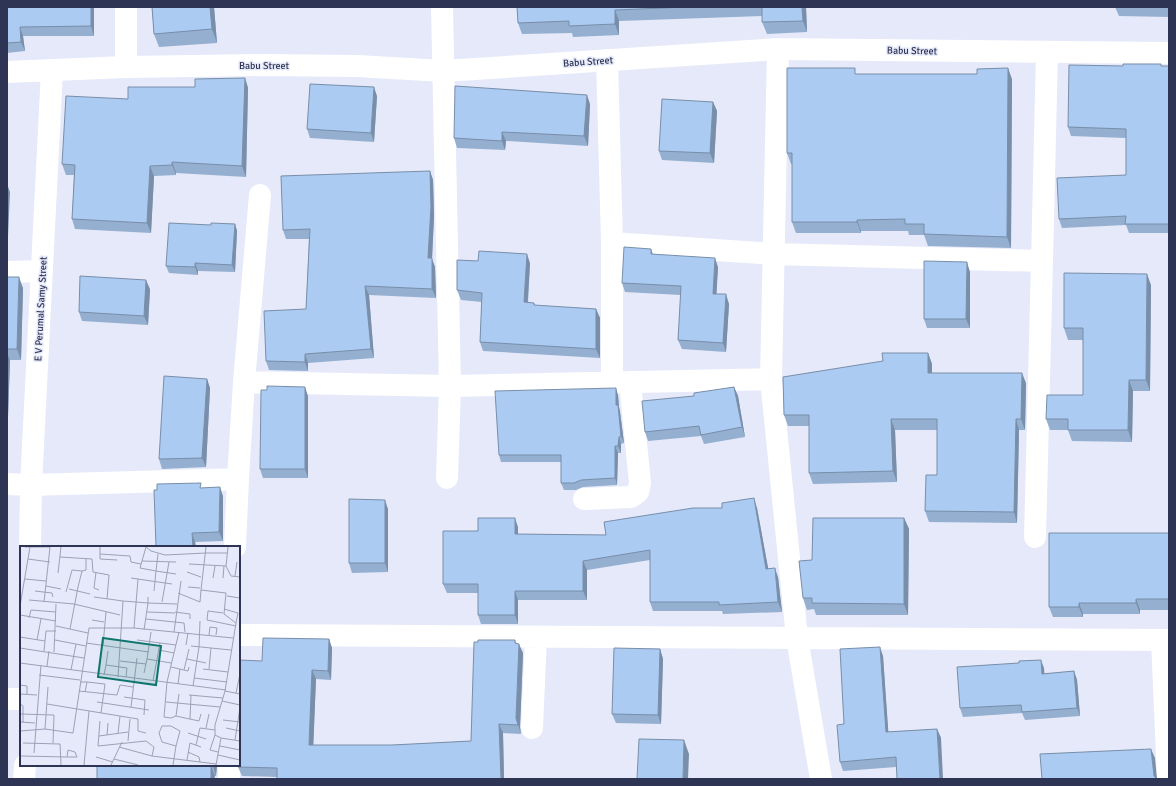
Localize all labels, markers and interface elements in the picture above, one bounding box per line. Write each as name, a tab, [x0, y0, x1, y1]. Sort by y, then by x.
street label: Babu Street	[887, 45, 938, 57]
street label: Babu Street	[563, 54, 614, 70]
street label: Babu Street	[239, 60, 290, 72]
street label: E V Perumal Samy Street	[32, 256, 50, 362]
inset map	[20, 546, 240, 766]

